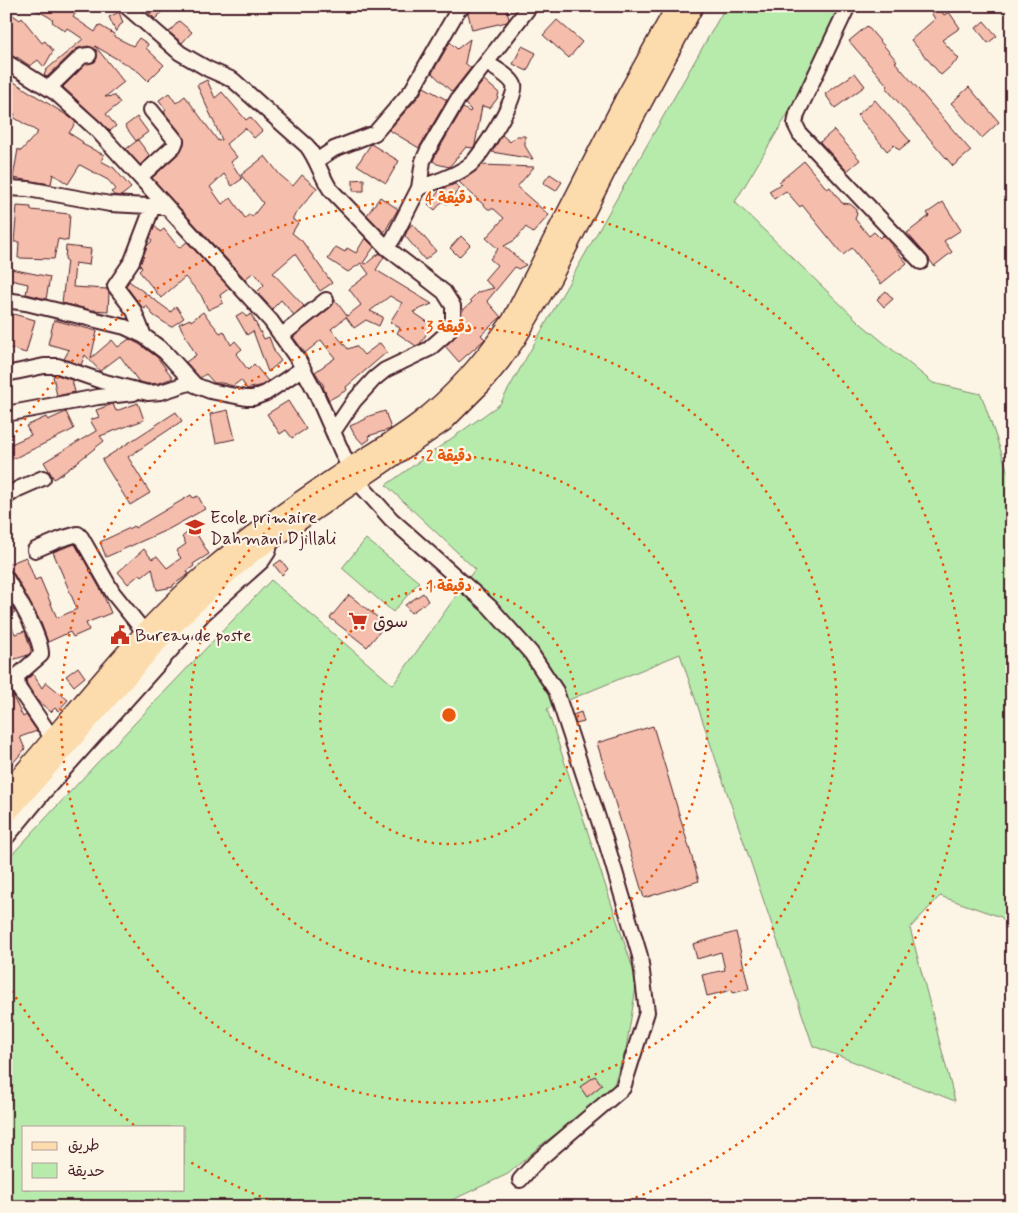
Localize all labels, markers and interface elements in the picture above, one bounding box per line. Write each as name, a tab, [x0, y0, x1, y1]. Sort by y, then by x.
text: 4 دقيقة	[425, 189, 473, 209]
text: 3 دقيقة	[426, 318, 472, 338]
text: 2 دقيقة	[426, 447, 472, 467]
place label: Ecole primaire Dahmani Djillali	[210, 506, 337, 551]
school or university icon: Ecole primaire Dahmani Djillali	[184, 516, 206, 538]
text: 1 دقيقة	[426, 577, 472, 597]
supermarket icon: سوق	[347, 610, 369, 632]
place label: سوق	[373, 610, 408, 634]
public building icon: Bureau de poste	[109, 624, 131, 646]
place label: Bureau de poste	[135, 624, 252, 648]
centre of rings	[440, 706, 458, 724]
legend	[22, 1126, 185, 1190]
text: طريق	[68, 1136, 100, 1156]
text: حديقة	[68, 1162, 105, 1182]

